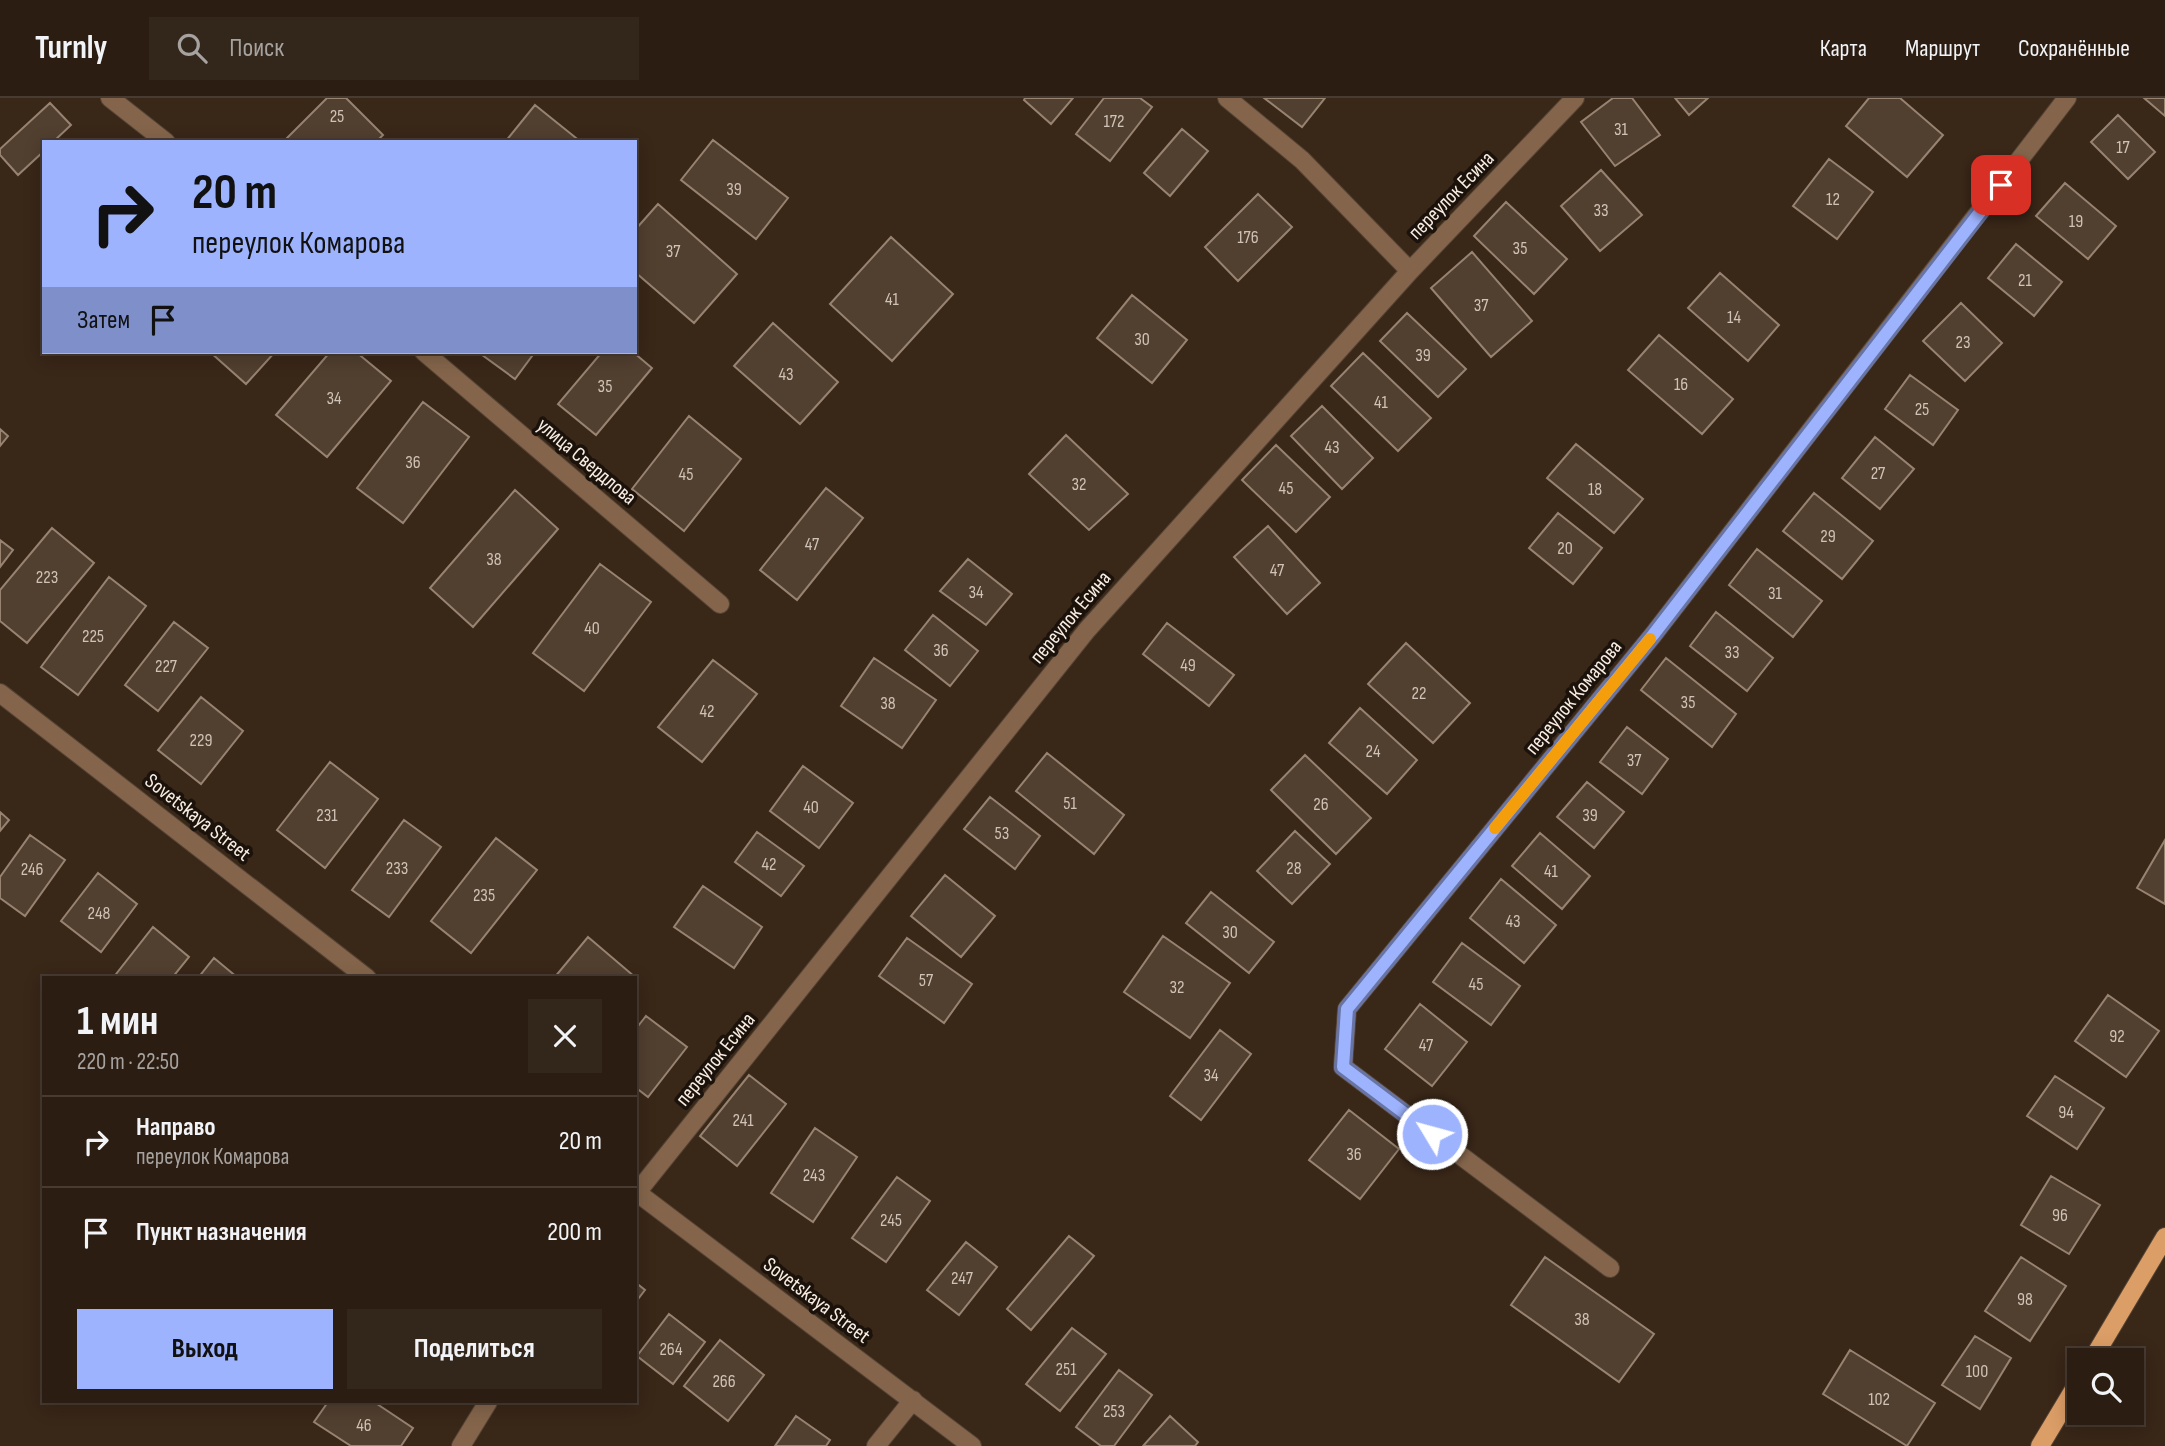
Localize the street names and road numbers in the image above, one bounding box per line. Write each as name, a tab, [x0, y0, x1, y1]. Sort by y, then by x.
street label: переулок Есина	[1403, 146, 1500, 245]
street label: улица Свердлова	[532, 413, 641, 510]
street label: переулок Есина	[1025, 566, 1116, 669]
street label: переулок Комарова	[1520, 635, 1627, 760]
street label: Sovetskaya Street	[140, 768, 255, 866]
street label: переулок Есина	[670, 1008, 761, 1111]
street label: Sovetskaya Street	[758, 1252, 875, 1349]

